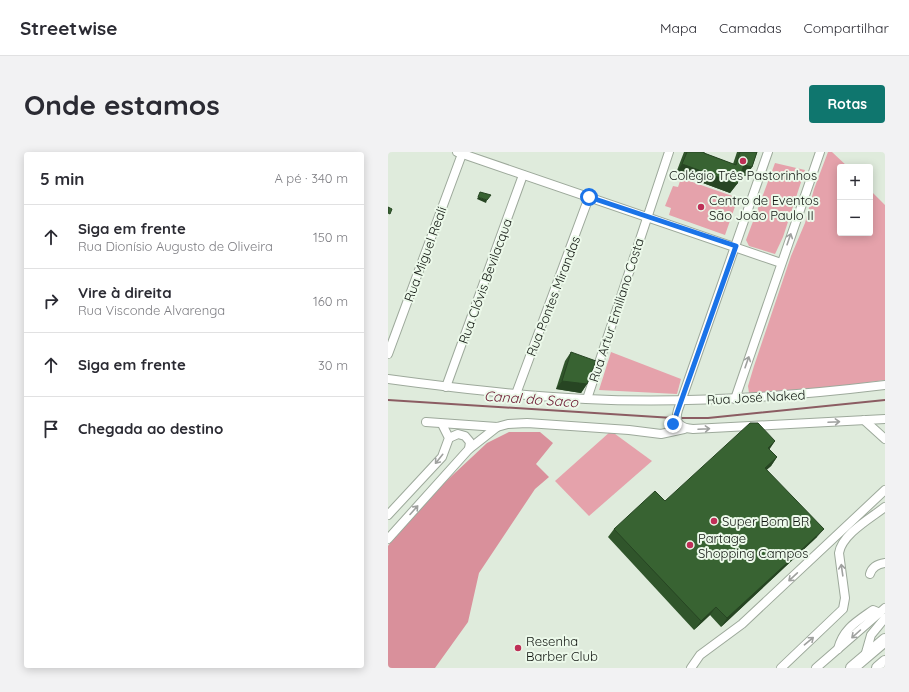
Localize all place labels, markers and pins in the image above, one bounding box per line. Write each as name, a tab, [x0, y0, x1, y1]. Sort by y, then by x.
marker: Colégio Três Pastorinhos	[738, 156, 748, 166]
place label: Colégio Três Pastorinhos	[669, 167, 817, 183]
place label: Centro de Eventos São João Paulo II	[709, 192, 819, 223]
marker: Centro de Eventos São João Paulo II	[696, 202, 706, 212]
place label: Super Bom BR	[722, 513, 810, 529]
marker: Super Bom BR	[709, 516, 719, 526]
place label: Partage Shopping Campos	[698, 530, 808, 561]
marker: Partage Shopping Campos	[685, 540, 695, 550]
place label: Resenha Barber Club	[526, 633, 598, 664]
marker: Resenha Barber Club	[513, 643, 523, 653]

